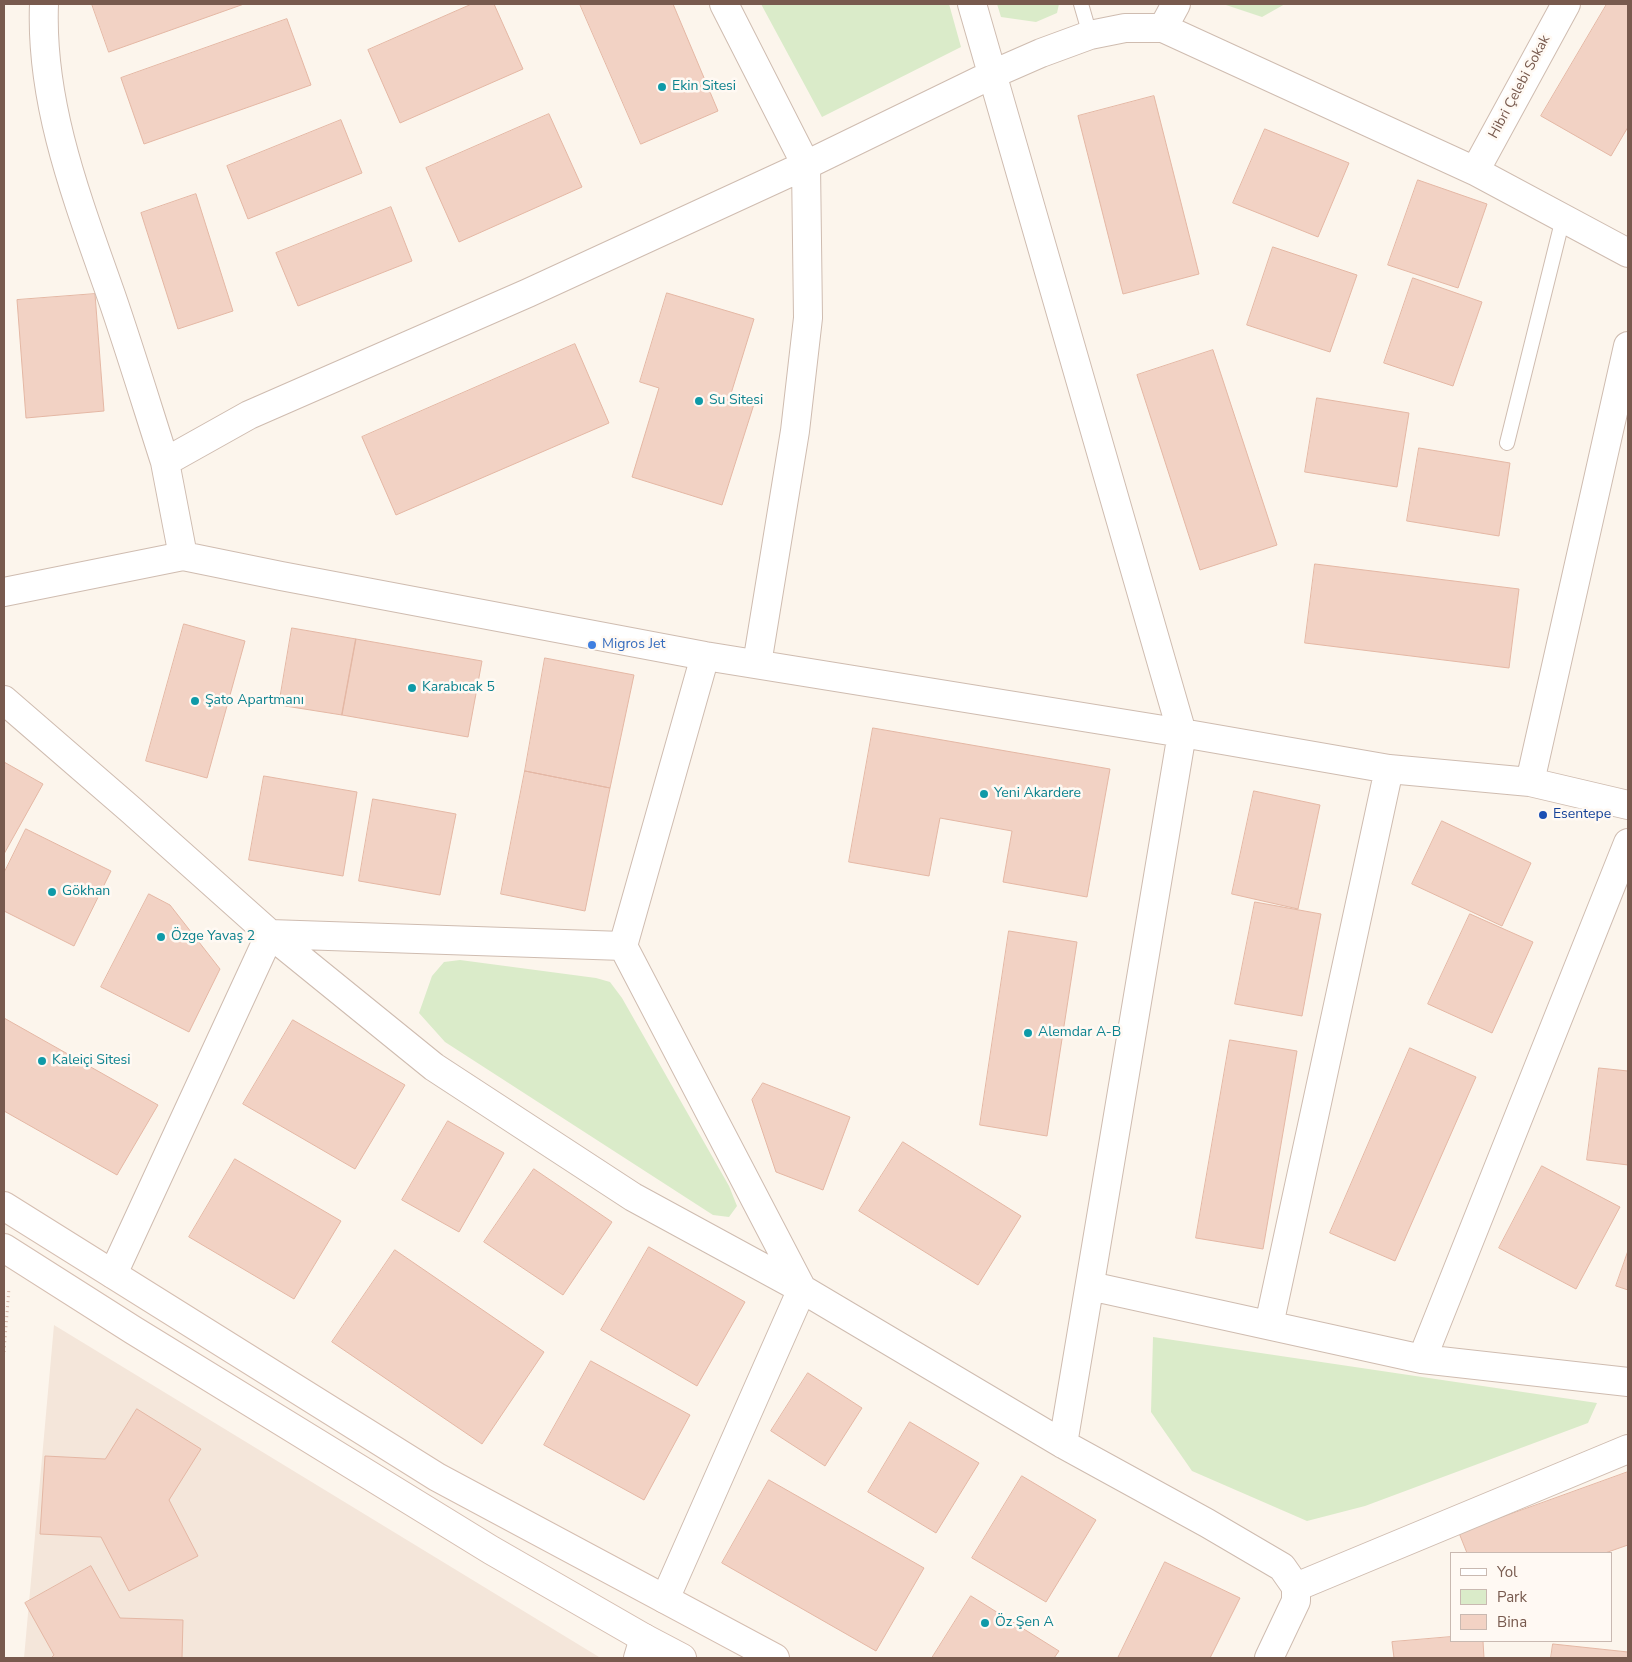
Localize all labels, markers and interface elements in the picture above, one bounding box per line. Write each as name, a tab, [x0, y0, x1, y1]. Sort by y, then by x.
street label: Hibri Çelebi Sokak	[1486, 32, 1554, 142]
place label: Ekin Sitesi	[672, 79, 736, 95]
marker: Ekin Sitesi	[656, 81, 668, 93]
place label: Su Sitesi	[709, 393, 763, 409]
marker: Su Sitesi	[693, 395, 705, 407]
place label: Migros Jet	[602, 637, 665, 653]
marker: Migros Jet	[586, 639, 598, 651]
place label: Karabıcak 5	[422, 680, 495, 696]
marker: Karabıcak 5	[406, 682, 418, 694]
place label: Şato Apartmanı	[205, 693, 304, 709]
marker: Şato Apartmanı	[189, 695, 201, 707]
place label: Yeni Akardere	[994, 786, 1081, 802]
marker: Yeni Akardere	[978, 788, 990, 800]
place label: Esentepe	[1553, 807, 1611, 823]
marker: Esentepe	[1537, 809, 1549, 821]
place label: Gökhan	[62, 884, 110, 900]
marker: Gökhan	[46, 886, 58, 898]
place label: Özge Yavaş 2	[171, 929, 255, 945]
marker: Özge Yavaş 2	[155, 931, 167, 943]
place label: Alemdar A-B	[1038, 1025, 1121, 1041]
marker: Alemdar A-B	[1022, 1027, 1034, 1039]
place label: Kaleiçi Sitesi	[52, 1053, 130, 1069]
marker: Kaleiçi Sitesi	[36, 1055, 48, 1067]
legend	[1450, 1552, 1612, 1642]
text: Yol	[1497, 1562, 1518, 1582]
text: Park	[1497, 1587, 1527, 1607]
text: Bina	[1497, 1612, 1527, 1632]
place label: Öz Şen A	[995, 1615, 1054, 1631]
marker: Öz Şen A	[979, 1617, 991, 1629]

